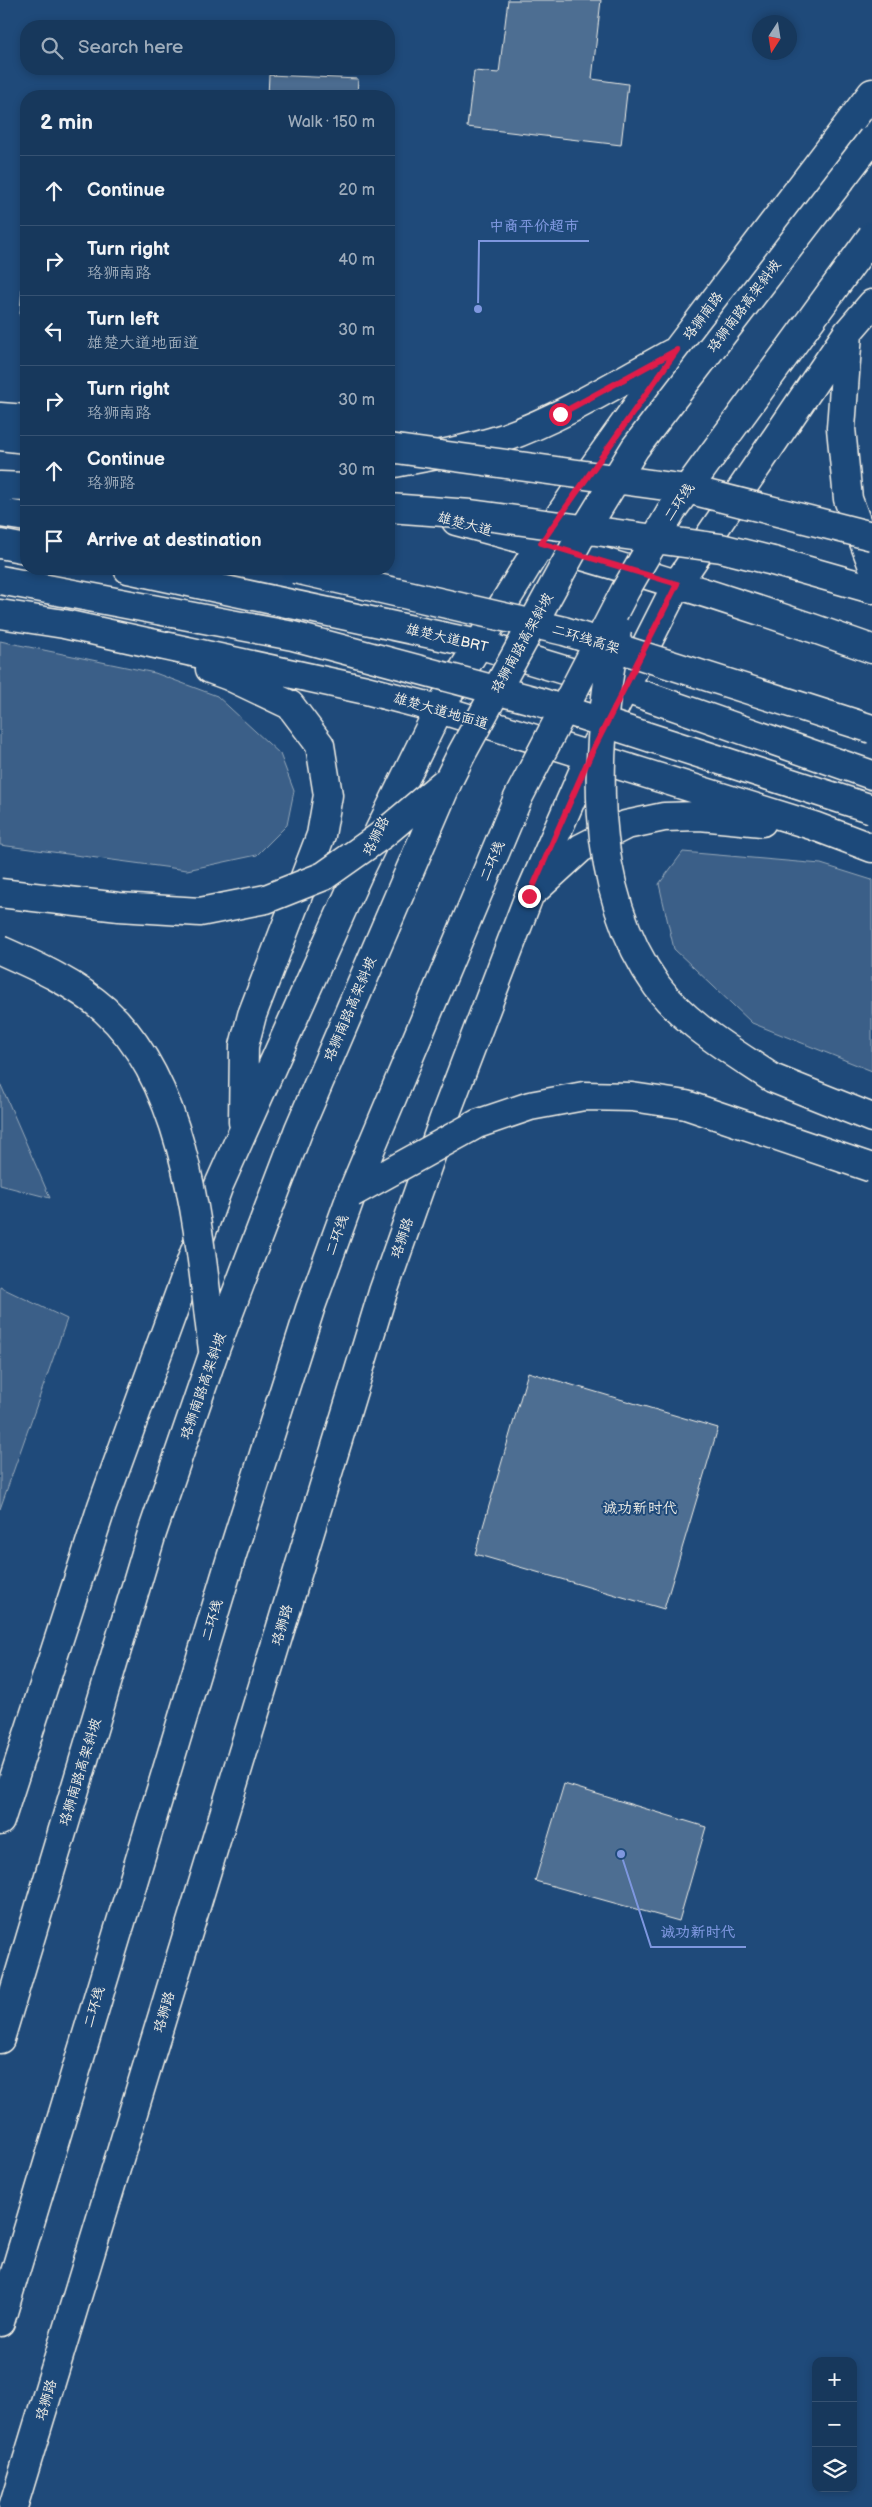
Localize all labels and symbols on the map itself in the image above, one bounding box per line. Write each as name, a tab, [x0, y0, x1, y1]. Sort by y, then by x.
north arrow	[752, 15, 797, 60]
callout: 中商平价超市	[479, 211, 589, 241]
text: 中商平价超市	[489, 217, 579, 236]
street label: 珞狮南路高架斜坡	[704, 256, 784, 356]
street label: 珞狮南路	[679, 289, 727, 343]
route start	[549, 403, 572, 426]
street label: 二环线	[660, 480, 698, 524]
street label: 雄楚大道	[436, 509, 494, 539]
street label: 珞狮南路高架斜坡	[487, 590, 557, 696]
street label: 雄楚大道BRT	[404, 620, 490, 656]
street label: 二环线高架	[550, 621, 622, 657]
street label: 雄楚大道地面道	[392, 689, 490, 733]
street label: 珞狮路	[359, 813, 393, 859]
street label: 二环线	[476, 838, 508, 884]
route end	[518, 885, 541, 908]
street label: 珞狮南路高架斜坡	[320, 954, 380, 1064]
street label: 二环线	[322, 1212, 352, 1258]
street label: 珞狮路	[387, 1215, 417, 1261]
street label: 珞狮南路高架斜坡	[177, 1330, 229, 1442]
district label: 诚功新时代	[602, 1499, 678, 1518]
street label: 二环线	[198, 1597, 226, 1643]
street label: 珞狮路	[268, 1602, 296, 1648]
street label: 珞狮南路高架斜坡	[55, 1716, 105, 1828]
callout: 诚功新时代	[651, 1917, 746, 1947]
text: 诚功新时代	[660, 1923, 736, 1942]
street label: 二环线	[80, 1984, 108, 2030]
street label: 珞狮路	[150, 1989, 178, 2035]
street label: 珞狮路	[32, 2377, 60, 2423]

